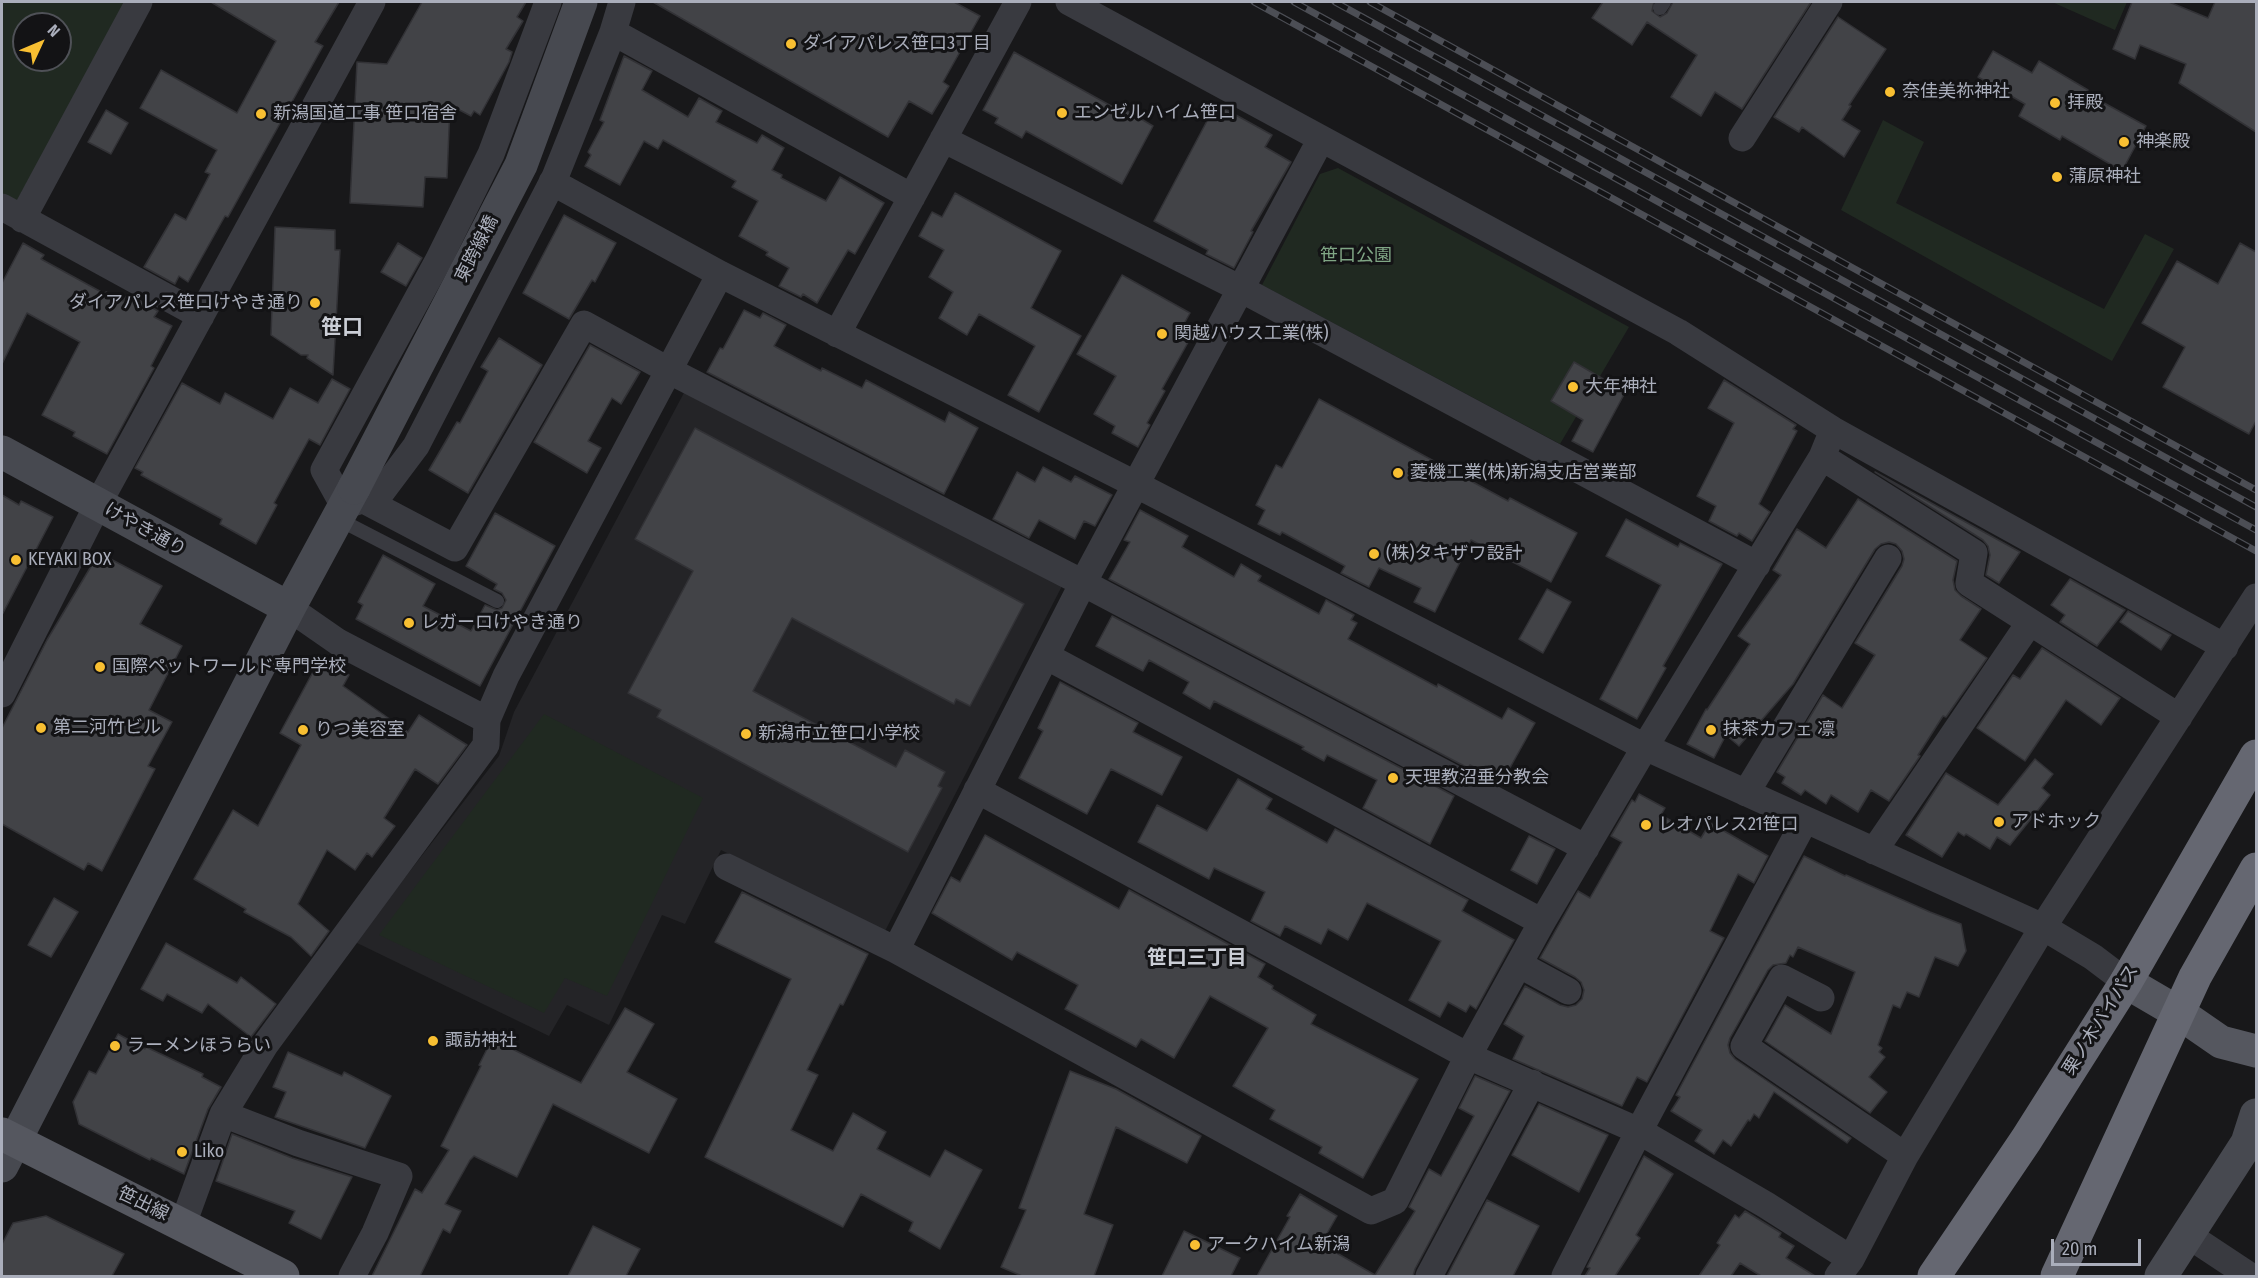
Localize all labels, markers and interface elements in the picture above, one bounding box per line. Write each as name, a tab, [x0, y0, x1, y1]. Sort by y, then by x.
north arrow	[12, 12, 72, 72]
text: N	[44, 20, 64, 41]
place label: ダイアパレス笹口3丁目	[803, 33, 991, 55]
marker: ダイアパレス笹口3丁目	[784, 37, 798, 51]
place label: 奈佳美祢神社	[1902, 81, 2010, 103]
marker: 奈佳美祢神社	[1883, 85, 1897, 99]
place label: 拝殿	[2067, 92, 2103, 114]
marker: 拝殿	[2048, 96, 2062, 110]
place label: エンゼルハイム笹口	[1074, 102, 1236, 124]
place label: 新潟国道工事 笹口宿舎	[273, 103, 457, 125]
marker: エンゼルハイム笹口	[1055, 106, 1069, 120]
marker: 新潟国道工事 笹口宿舎	[254, 107, 268, 121]
place label: 神楽殿	[2136, 131, 2190, 153]
marker: 神楽殿	[2117, 135, 2131, 149]
place label: 蒲原神社	[2069, 166, 2141, 188]
marker: 蒲原神社	[2050, 170, 2064, 184]
street label: 東跨線橋	[451, 212, 503, 286]
park label: 笹口公園	[1320, 245, 1392, 267]
place label: ダイアパレス笹口けやき通り	[69, 292, 303, 314]
marker: ダイアパレス笹口けやき通り	[308, 296, 322, 310]
district label: 笹口	[321, 315, 363, 341]
place label: 関越ハウス工業(株)	[1174, 323, 1329, 345]
marker: 関越ハウス工業(株)	[1155, 327, 1169, 341]
place label: 大年神社	[1585, 376, 1657, 398]
marker: 大年神社	[1566, 380, 1580, 394]
place label: 菱機工業(株)新潟支店営業部	[1410, 462, 1637, 484]
marker: 菱機工業(株)新潟支店営業部	[1391, 466, 1405, 480]
street label: けやき通り	[100, 499, 190, 561]
place label: (株)タキザワ設計	[1386, 543, 1523, 565]
marker: (株)タキザワ設計	[1367, 547, 1381, 561]
place label: KEYAKI BOX	[28, 549, 112, 571]
marker: KEYAKI BOX	[9, 553, 23, 567]
place label: レガーロけやき通り	[421, 612, 583, 634]
marker: レガーロけやき通り	[402, 616, 416, 630]
place label: 国際ペットワールド専門学校	[112, 656, 346, 678]
marker: 国際ペットワールド専門学校	[93, 660, 107, 674]
place label: 第二河竹ビル	[53, 717, 161, 739]
place label: りつ美容室	[315, 719, 405, 741]
place label: 抹茶カフェ 凛	[1723, 719, 1835, 741]
marker: 第二河竹ビル	[34, 721, 48, 735]
marker: りつ美容室	[296, 723, 310, 737]
place label: 新潟市立笹口小学校	[758, 723, 920, 745]
marker: 抹茶カフェ 凛	[1704, 723, 1718, 737]
marker: 新潟市立笹口小学校	[739, 727, 753, 741]
place label: 天理教沼垂分教会	[1405, 767, 1549, 789]
marker: 天理教沼垂分教会	[1386, 771, 1400, 785]
place label: アドホック	[2011, 811, 2101, 833]
place label: レオパレス21笹口	[1658, 814, 1799, 836]
marker: アドホック	[1992, 815, 2006, 829]
marker: レオパレス21笹口	[1639, 818, 1653, 832]
district label: 笹口三丁目	[1147, 946, 1247, 970]
street label: 栗ノ木バイパス	[2058, 961, 2144, 1079]
place label: 諏訪神社	[445, 1030, 517, 1052]
marker: 諏訪神社	[426, 1034, 440, 1048]
place label: ラーメンほうらい	[127, 1035, 271, 1057]
marker: ラーメンほうらい	[108, 1039, 122, 1053]
place label: Liko	[194, 1141, 224, 1163]
marker: Liko	[175, 1145, 189, 1159]
street label: 笹出線	[114, 1182, 172, 1226]
scale bar	[2054, 1227, 2144, 1265]
place label: アークハイム新潟	[1207, 1234, 1350, 1256]
marker: アークハイム新潟	[1188, 1238, 1202, 1252]
text: 20 m	[2062, 1238, 2097, 1260]

